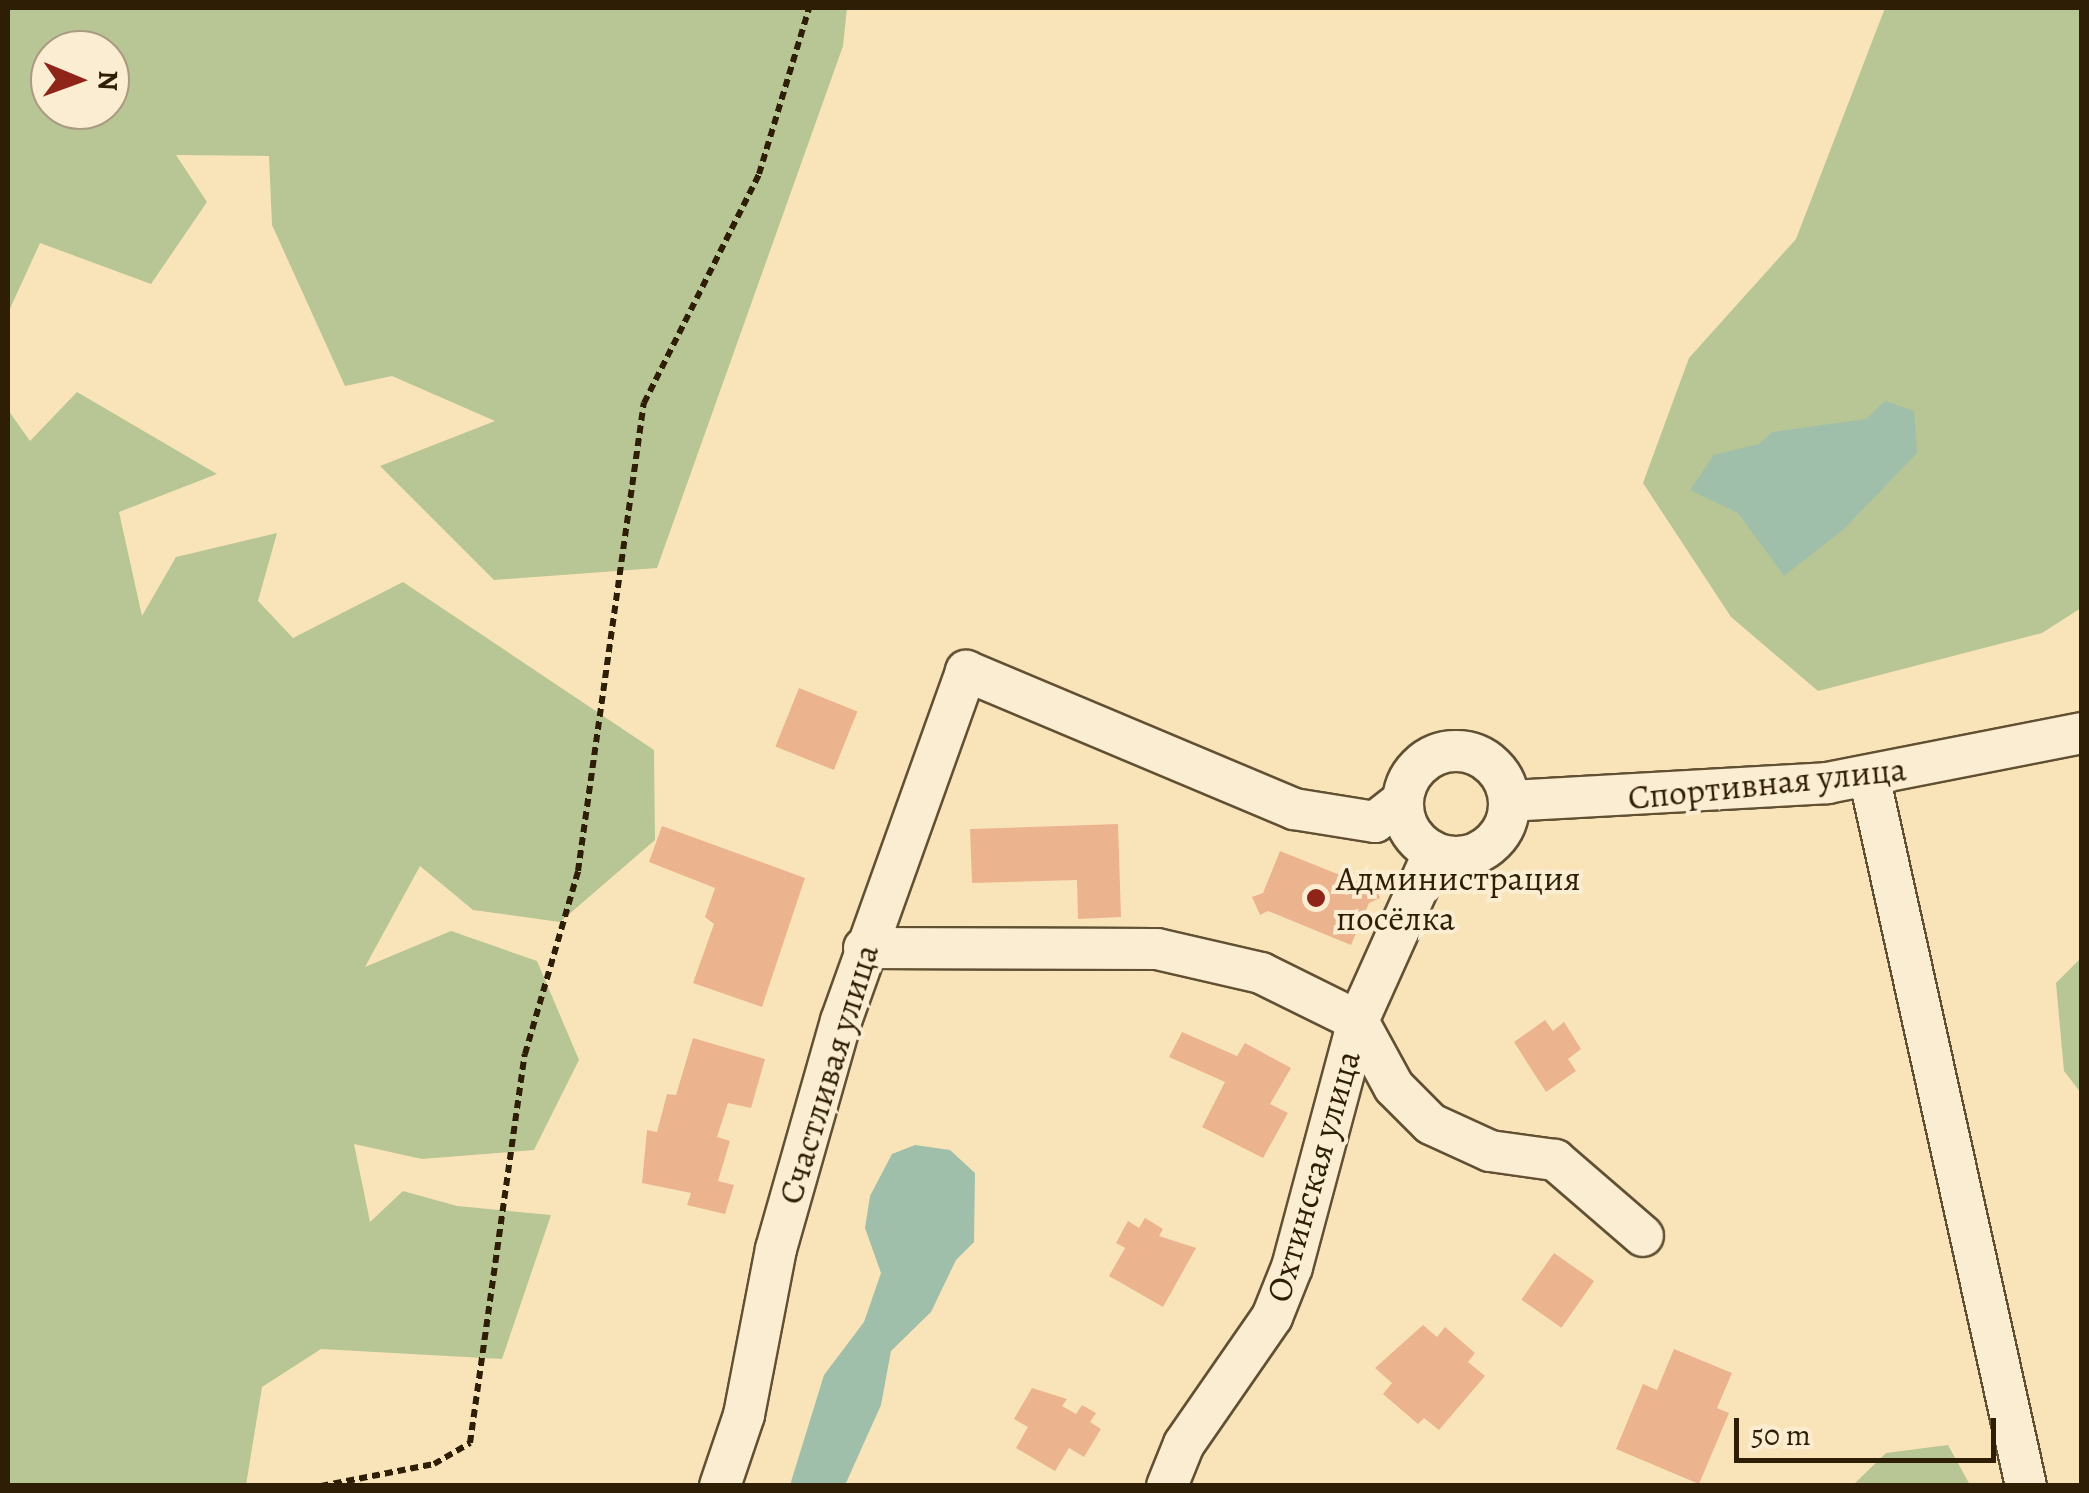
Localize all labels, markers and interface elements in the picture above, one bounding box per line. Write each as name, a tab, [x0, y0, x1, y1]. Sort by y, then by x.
north arrow	[30, 30, 130, 130]
text: N	[89, 70, 127, 91]
street label: Спортивная улица	[1626, 748, 1908, 818]
place label: Администрация посёлка	[1336, 857, 1581, 939]
marker: Администрация посёлка	[1305, 887, 1327, 909]
street label: Счастливая улица	[769, 939, 887, 1209]
street label: Охтинская улица	[1257, 1045, 1369, 1307]
scale bar	[1739, 1398, 2002, 1460]
text: 50 m	[1751, 1415, 1811, 1455]

